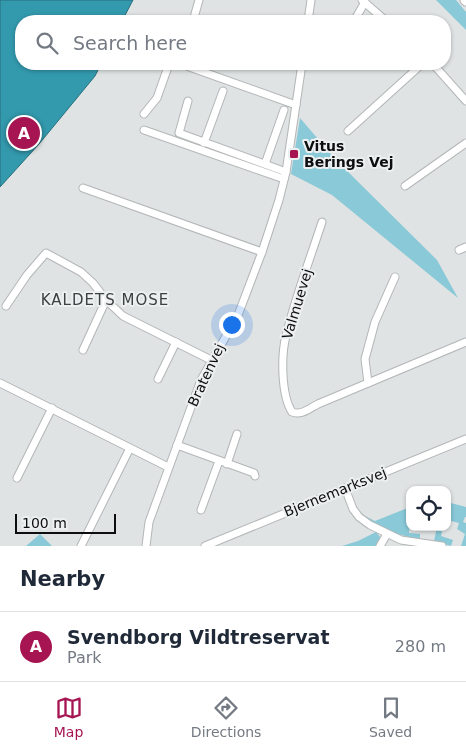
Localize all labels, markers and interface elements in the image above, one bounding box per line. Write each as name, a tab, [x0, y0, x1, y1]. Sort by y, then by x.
search box	[15, 15, 451, 70]
icon: search	[33, 29, 61, 57]
text: Search here	[73, 32, 187, 54]
pin: A	[8, 114, 40, 152]
place label: Vitus Berings Vej	[304, 138, 393, 170]
marker: Vitus Berings Vej	[288, 148, 300, 160]
street label: Valmuevej	[279, 267, 315, 341]
district label: KALDETS MOSE	[41, 291, 169, 309]
your location	[219, 312, 245, 338]
street label: Bratenvej	[184, 341, 228, 409]
street label: Bjernemarksvej	[281, 464, 389, 520]
map controls	[406, 486, 451, 531]
button: locate	[406, 486, 451, 531]
scale bar	[15, 511, 116, 534]
text: 100 m	[22, 515, 67, 531]
text: Nearby	[20, 567, 105, 591]
text: Svendborg Vildtreservat	[67, 626, 330, 648]
text: A	[30, 637, 42, 656]
text: 280 m	[395, 637, 446, 656]
text: Park	[67, 648, 102, 667]
tab: Map	[54, 694, 83, 740]
tab: Directions	[191, 694, 261, 740]
tab: Saved	[369, 694, 412, 740]

